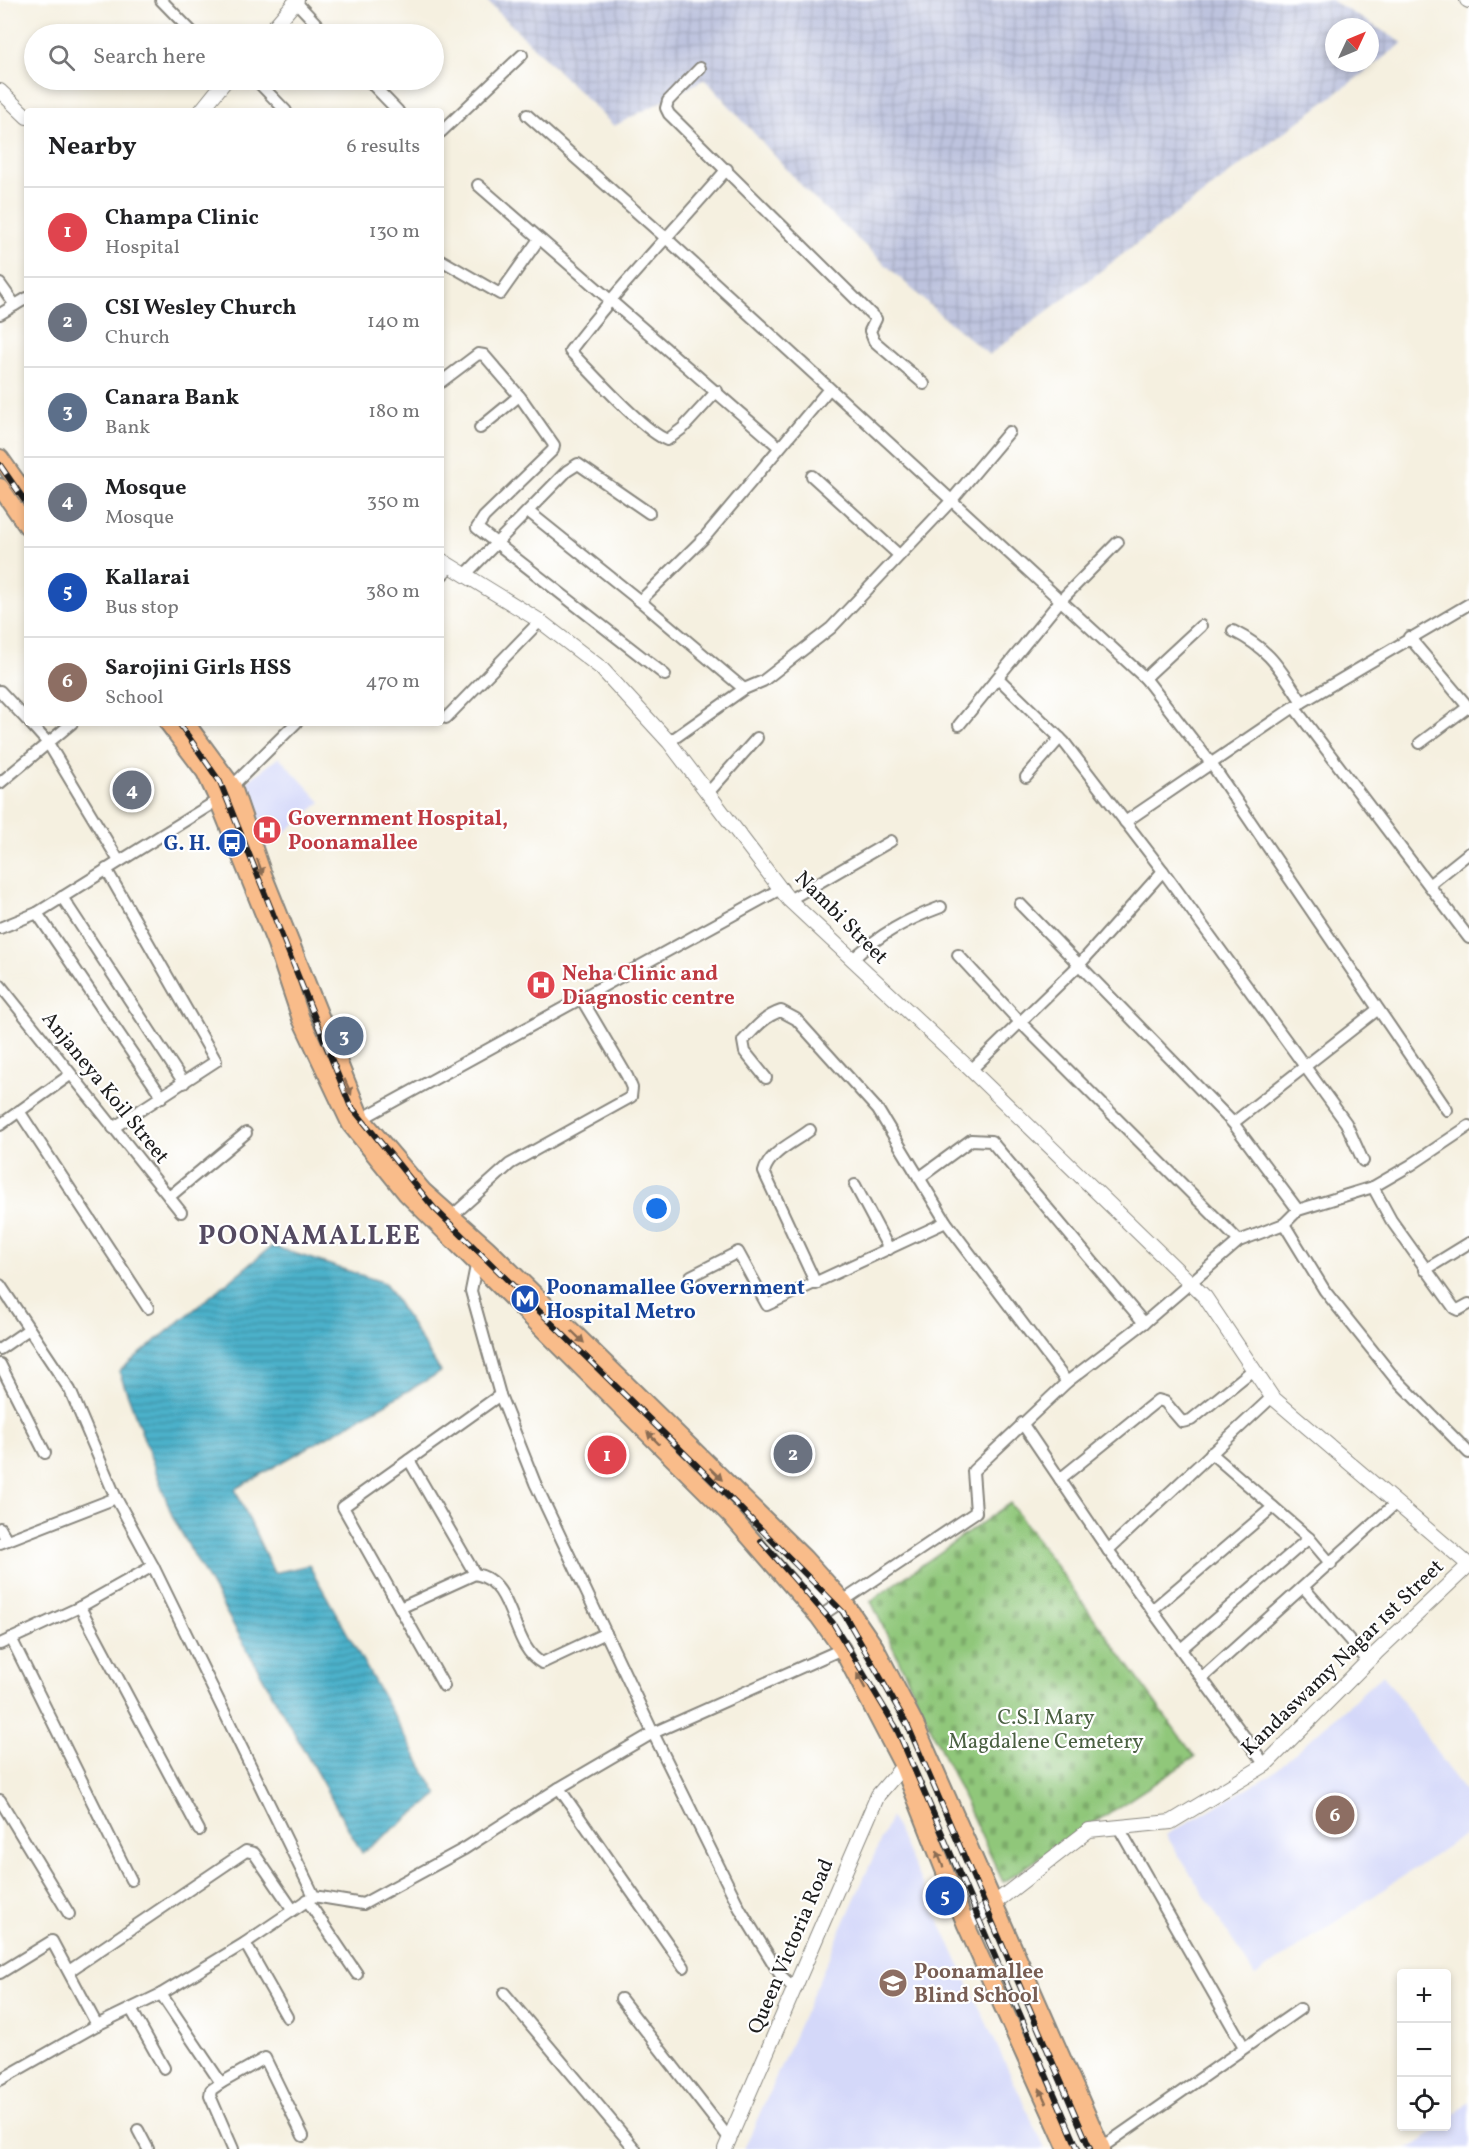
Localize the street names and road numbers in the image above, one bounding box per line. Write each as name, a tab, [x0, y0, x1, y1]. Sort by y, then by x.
street label: Nambi Street	[788, 865, 894, 971]
street label: Anjaneya Koil Street	[34, 1006, 175, 1170]
street label: Kandaswamy Nagar 1st Street	[1235, 1553, 1451, 1763]
street label: Queen Victoria Road	[741, 1854, 841, 2039]

